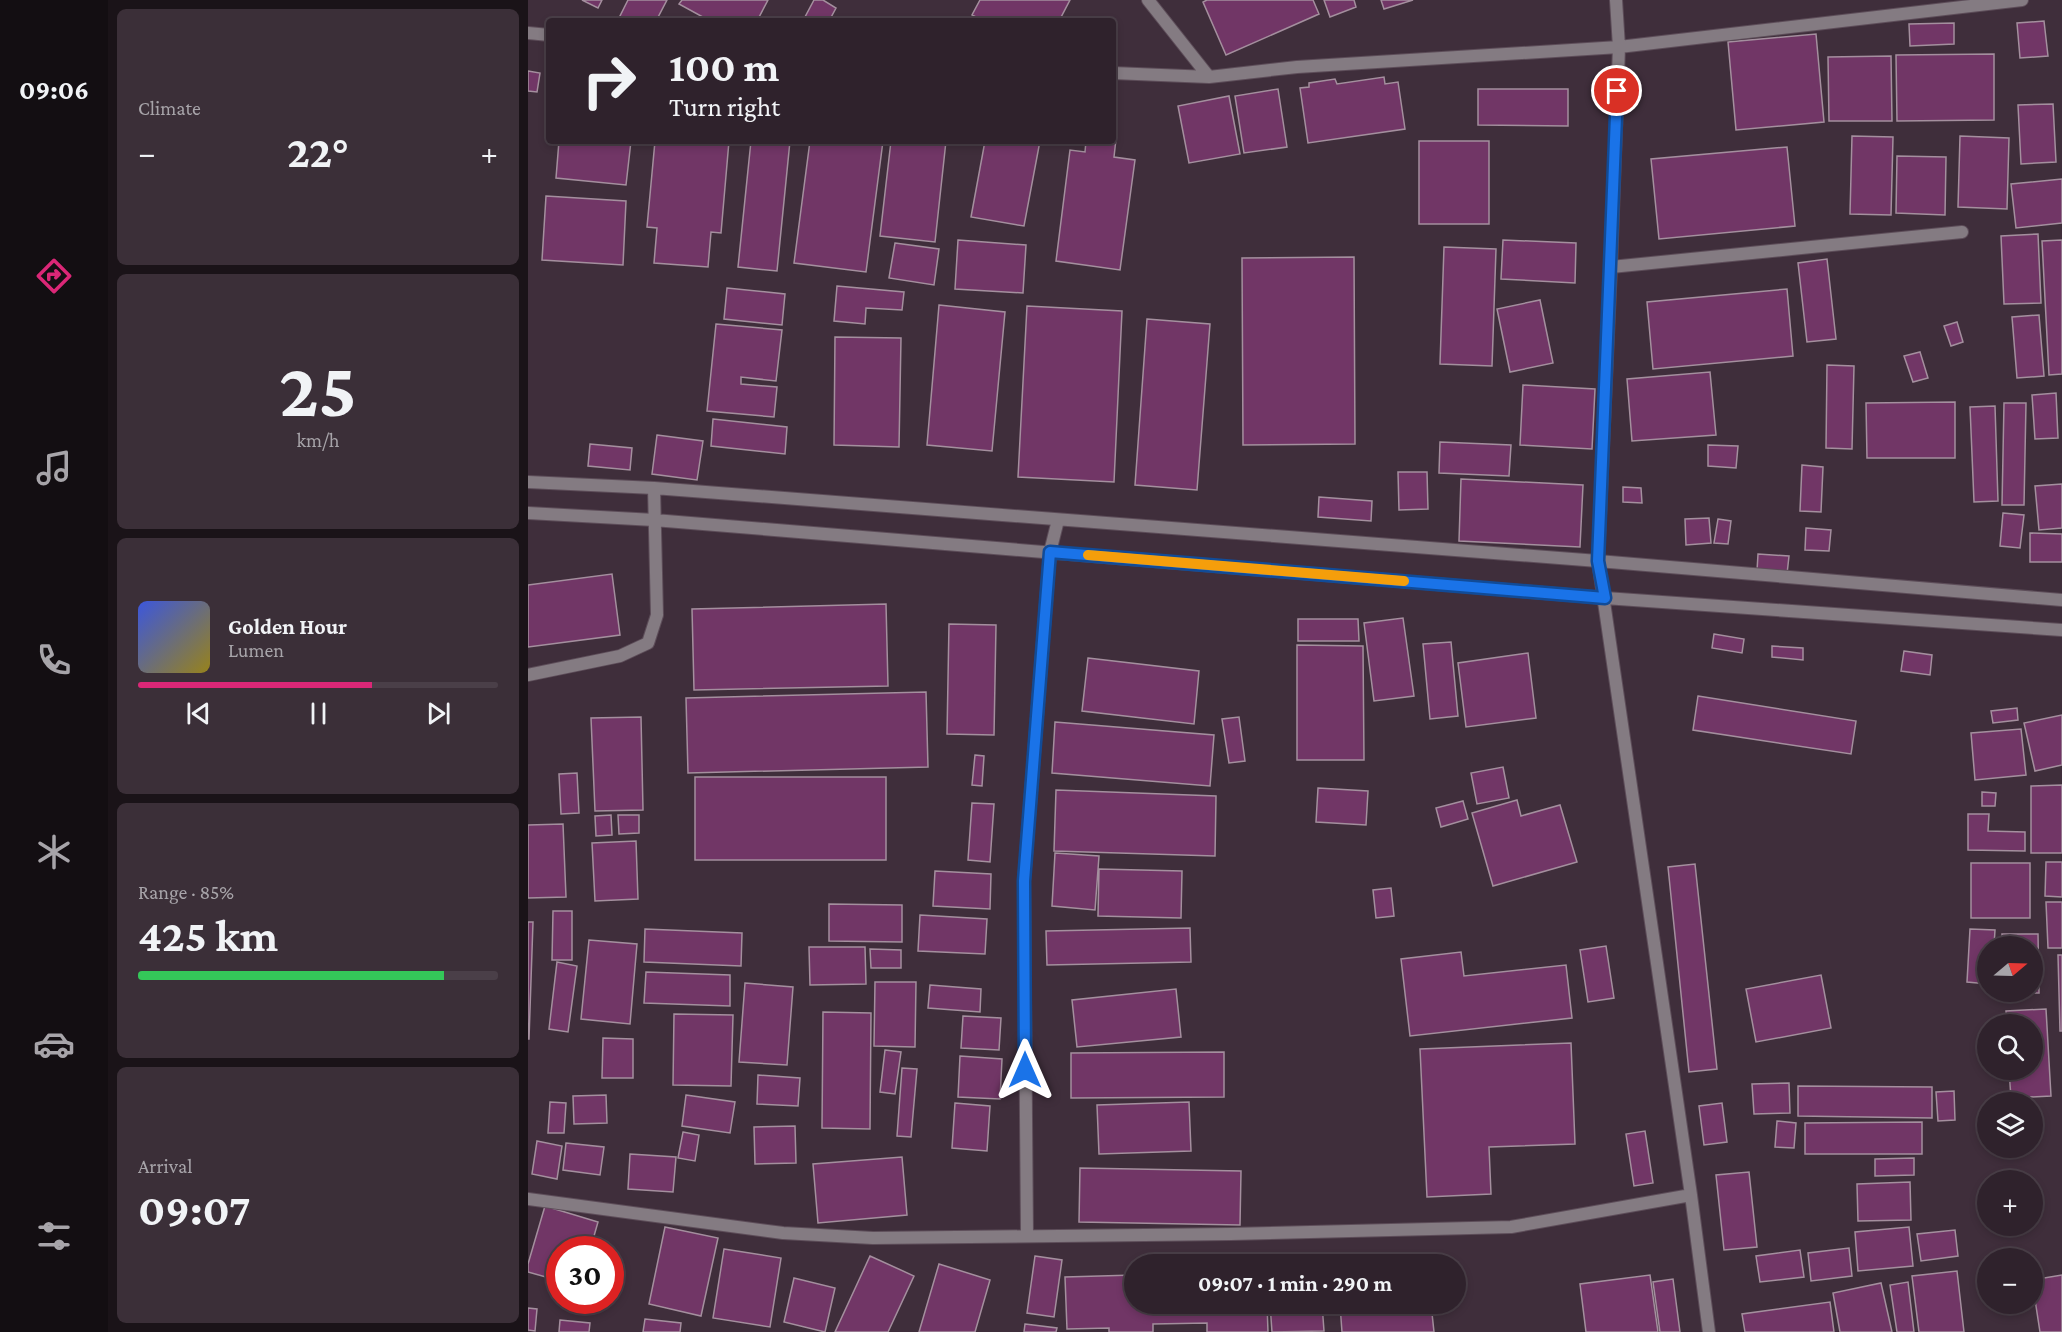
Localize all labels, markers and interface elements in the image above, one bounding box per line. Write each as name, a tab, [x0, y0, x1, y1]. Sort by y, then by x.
icon: right	[570, 42, 648, 120]
text: 100 m	[669, 43, 779, 90]
pin	[1591, 65, 1642, 116]
icon: arrive	[1600, 74, 1633, 107]
text: 09:06	[19, 75, 89, 105]
text: Turn right	[669, 92, 780, 122]
text: Climate	[138, 97, 201, 119]
text: 22°	[287, 127, 349, 177]
text: −	[138, 134, 155, 171]
text: +	[481, 134, 498, 171]
icon: directions	[33, 255, 75, 297]
text: 25	[279, 346, 357, 433]
text: km/h	[296, 429, 340, 451]
icon: music	[33, 447, 75, 489]
text: Golden Hour	[228, 614, 347, 639]
icon: phone	[33, 639, 75, 681]
text: Lumen	[228, 639, 284, 661]
icon: previous	[182, 697, 215, 730]
icon: pause	[302, 697, 335, 730]
icon: next	[422, 697, 455, 730]
icon: climate	[33, 831, 75, 873]
text: Range · 85%	[138, 881, 234, 903]
text: 425 km	[138, 911, 278, 961]
north arrow	[1977, 936, 2043, 1002]
map controls	[1977, 936, 2043, 1314]
button: search	[1977, 1014, 2043, 1080]
icon: car	[33, 1023, 75, 1065]
position arrow	[993, 1038, 1057, 1102]
button: layers	[1977, 1092, 2043, 1158]
text: Arrival	[138, 1155, 192, 1177]
button: +	[1977, 1170, 2043, 1236]
text: 09:07	[138, 1185, 250, 1235]
icon: filters	[33, 1215, 75, 1257]
speed limit sign: 30	[546, 1236, 624, 1314]
button: −	[1977, 1248, 2043, 1314]
text: 09:07 · 1 min · 290 m	[1198, 1271, 1392, 1296]

